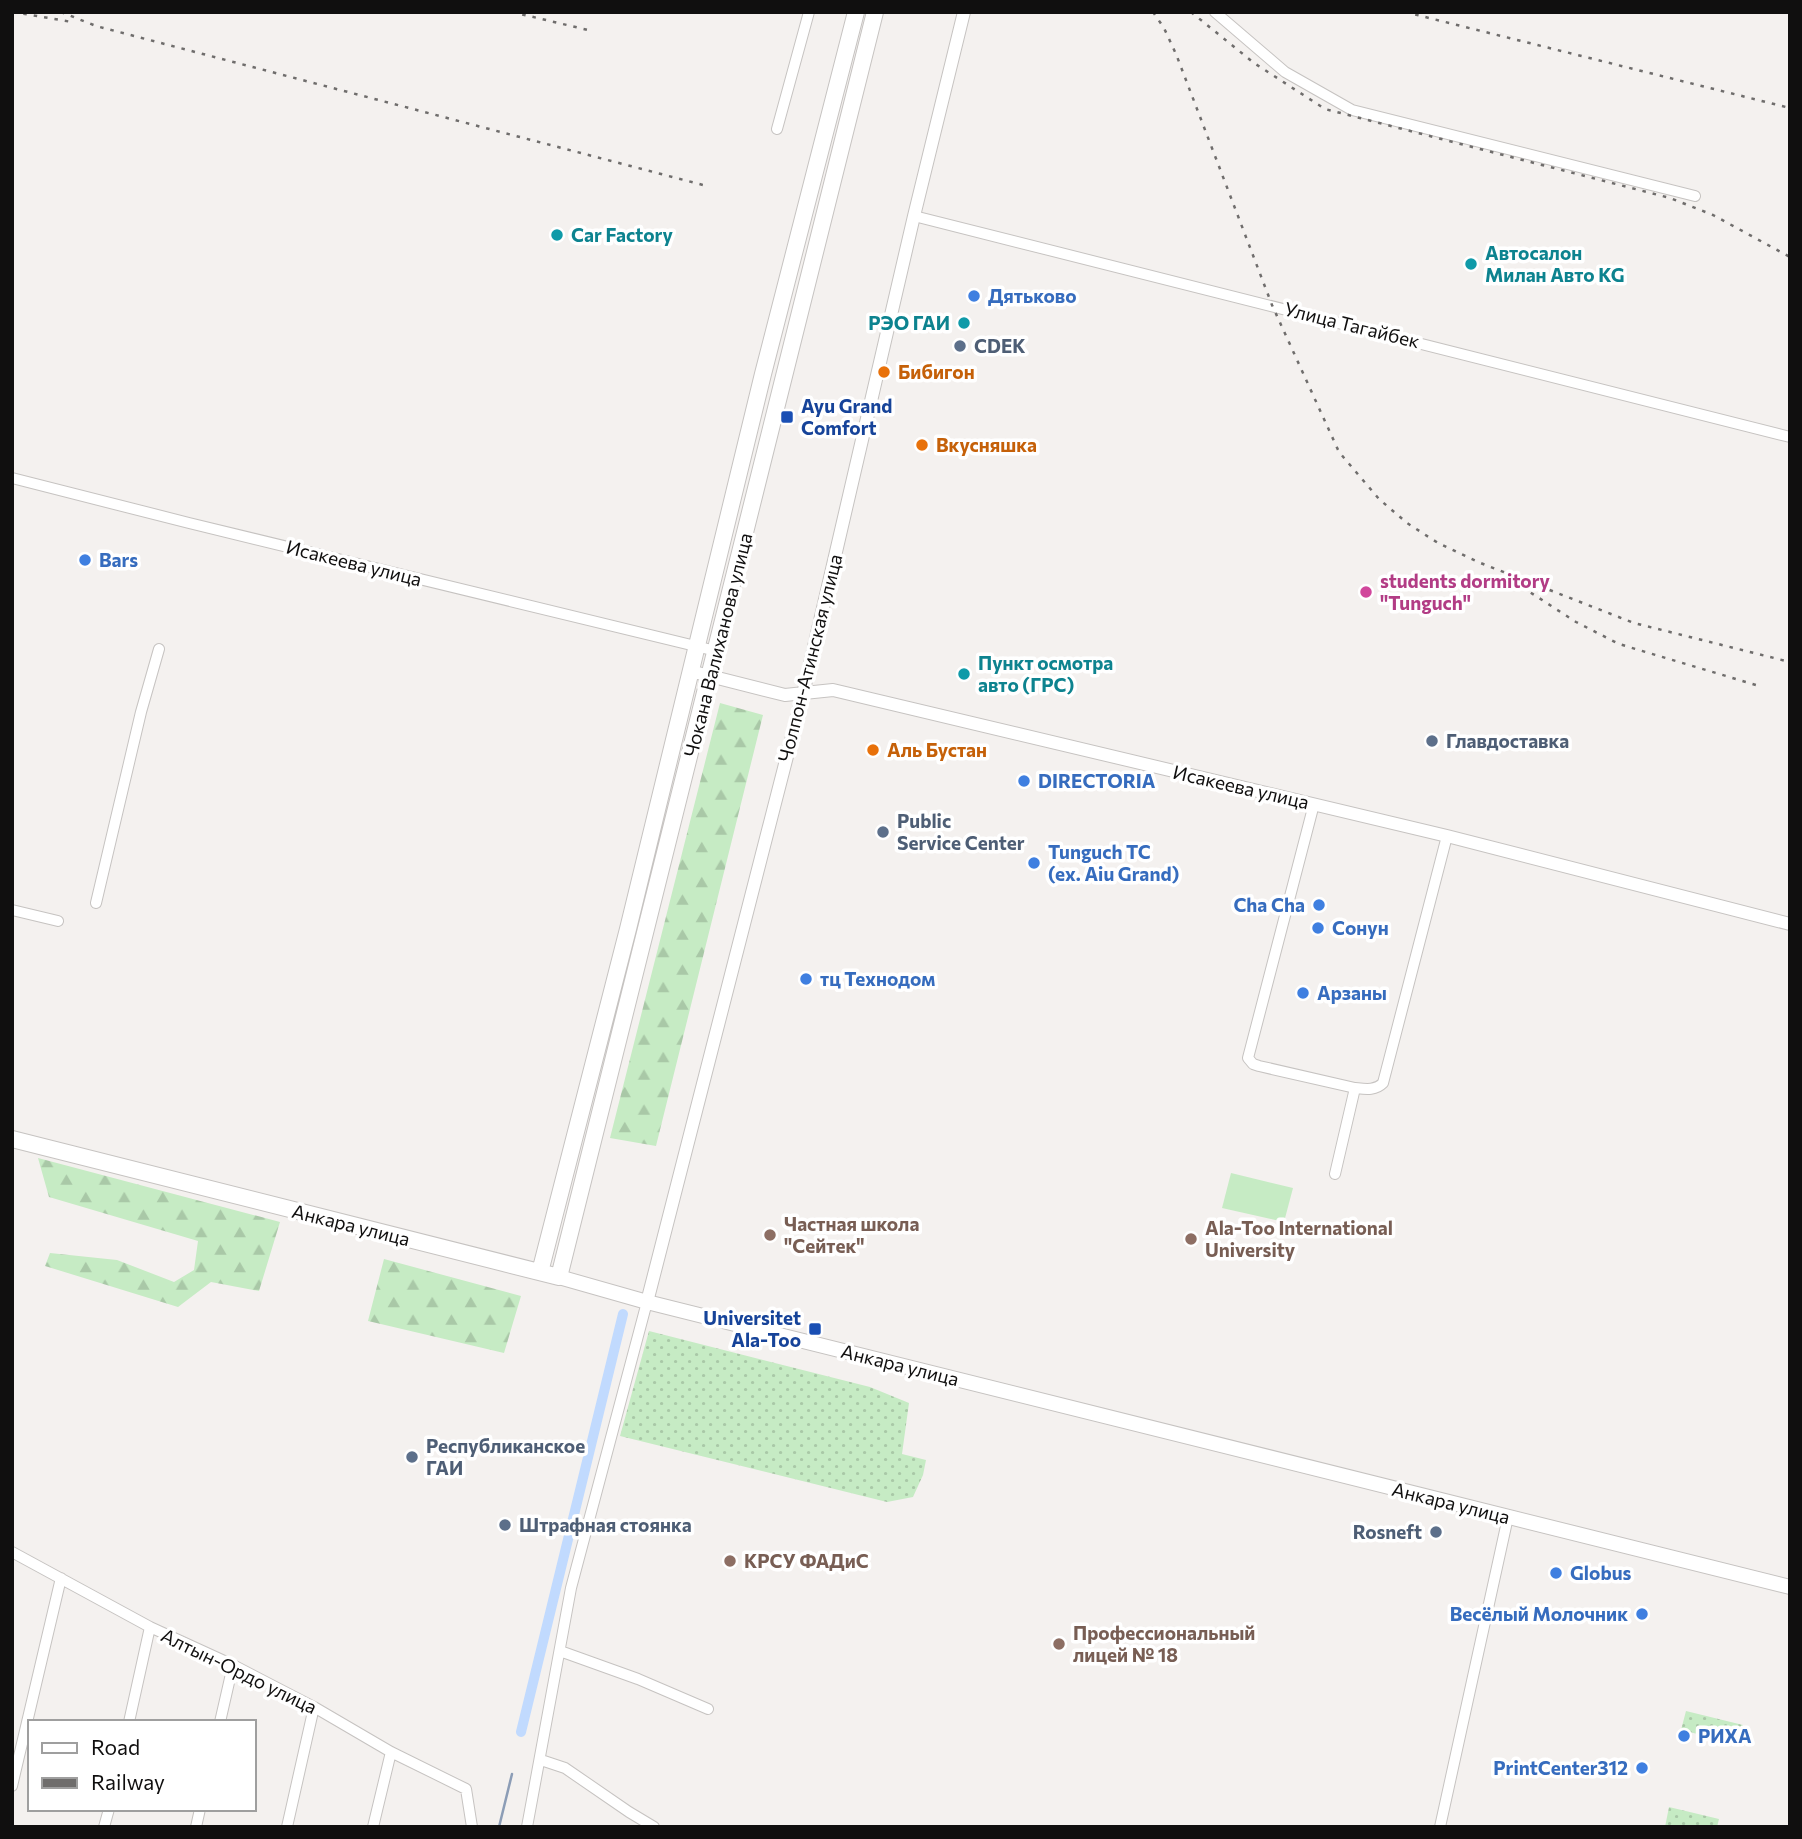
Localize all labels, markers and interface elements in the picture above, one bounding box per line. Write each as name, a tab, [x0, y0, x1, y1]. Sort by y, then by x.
place label: Car Factory	[571, 223, 673, 246]
marker: Car Factory	[549, 227, 565, 243]
place label: Автосалон Милан Авто KG	[1485, 241, 1625, 286]
marker: Автосалон Милан Авто KG	[1463, 256, 1479, 272]
place label: Дятьково	[988, 284, 1077, 307]
marker: Дятьково	[966, 288, 982, 304]
street label: Улица Тагайбек	[1282, 297, 1422, 352]
place label: РЭО ГАИ	[868, 311, 950, 334]
marker: РЭО ГАИ	[956, 315, 972, 331]
place label: CDEK	[974, 334, 1026, 357]
marker: CDEK	[952, 338, 968, 354]
place label: Бибигон	[898, 360, 975, 383]
marker: Бибигон	[876, 364, 892, 380]
place label: Ayu Grand Comfort	[801, 394, 892, 439]
marker: Ayu Grand Comfort	[779, 409, 795, 425]
place label: Вкусняшка	[936, 433, 1037, 456]
marker: Вкусняшка	[914, 437, 930, 453]
street label: Чокана Валиханова улица	[679, 530, 757, 759]
street label: Исакеева улица	[284, 535, 424, 590]
place label: Bars	[99, 548, 138, 571]
marker: Bars	[77, 552, 93, 568]
street label: Чолпон-Атинская улица	[773, 552, 846, 764]
place label: students dormitory "Tunguch"	[1380, 569, 1551, 614]
marker: students dormitory "Tunguch"	[1358, 584, 1374, 600]
place label: Пункт осмотра авто (ГРС)	[978, 651, 1113, 696]
marker: Пункт осмотра авто (ГРС)	[956, 666, 972, 682]
place label: Главдоставка	[1446, 729, 1569, 752]
marker: Главдоставка	[1424, 733, 1440, 749]
place label: Аль Бустан	[887, 738, 987, 761]
marker: Аль Бустан	[865, 742, 881, 758]
street label: Исакеева улица	[1171, 760, 1311, 813]
place label: DIRECTORIA	[1038, 769, 1156, 792]
marker: DIRECTORIA	[1016, 773, 1032, 789]
place label: Public Service Center	[897, 809, 1025, 854]
marker: Public Service Center	[875, 824, 891, 840]
place label: Tunguch TC (ex. Aiu Grand)	[1048, 840, 1179, 885]
marker: Tunguch TC (ex. Aiu Grand)	[1026, 855, 1042, 871]
place label: Cha Cha	[1233, 893, 1305, 916]
marker: Cha Cha	[1311, 897, 1327, 913]
place label: Сонун	[1332, 916, 1389, 939]
marker: Сонун	[1310, 920, 1326, 936]
place label: тц Технодом	[820, 967, 935, 990]
marker: тц Технодом	[798, 971, 814, 987]
place label: Арзаны	[1317, 981, 1387, 1004]
marker: Арзаны	[1295, 985, 1311, 1001]
street label: Анкара улица	[290, 1199, 412, 1250]
place label: Частная школа "Сейтек"	[784, 1212, 919, 1257]
place label: Ala-Too International University	[1205, 1216, 1393, 1261]
marker: Частная школа "Сейтек"	[762, 1227, 778, 1243]
marker: Ala-Too International University	[1183, 1231, 1199, 1247]
place label: Universitet Ala-Too	[703, 1306, 801, 1351]
marker: Universitet Ala-Too	[807, 1321, 823, 1337]
street label: Анкара улица	[839, 1339, 961, 1390]
place label: Республиканское ГАИ	[426, 1434, 585, 1479]
marker: Республиканское ГАИ	[404, 1449, 420, 1465]
street label: Анкара улица	[1390, 1477, 1512, 1528]
place label: Штрафная стоянка	[519, 1513, 692, 1536]
marker: Штрафная стоянка	[497, 1517, 513, 1533]
place label: Rosneft	[1353, 1520, 1422, 1543]
marker: Rosneft	[1428, 1524, 1444, 1540]
place label: КРСУ ФАДиС	[744, 1549, 869, 1572]
marker: КРСУ ФАДиС	[722, 1553, 738, 1569]
place label: Globus	[1570, 1561, 1631, 1584]
marker: Globus	[1548, 1565, 1564, 1581]
place label: Весёлый Молочник	[1450, 1602, 1628, 1625]
marker: Весёлый Молочник	[1634, 1606, 1650, 1622]
place label: Профессиональный лицей № 18	[1073, 1621, 1255, 1666]
street label: Алтын-Ордо улица	[158, 1623, 321, 1718]
marker: Профессиональный лицей № 18	[1051, 1636, 1067, 1652]
legend	[28, 1720, 256, 1811]
place label: РИХА	[1698, 1724, 1752, 1747]
marker: РИХА	[1676, 1728, 1692, 1744]
text: Road	[91, 1734, 140, 1759]
place label: PrintCenter312	[1493, 1756, 1628, 1779]
marker: PrintCenter312	[1634, 1760, 1650, 1776]
text: Railway	[91, 1769, 165, 1794]

